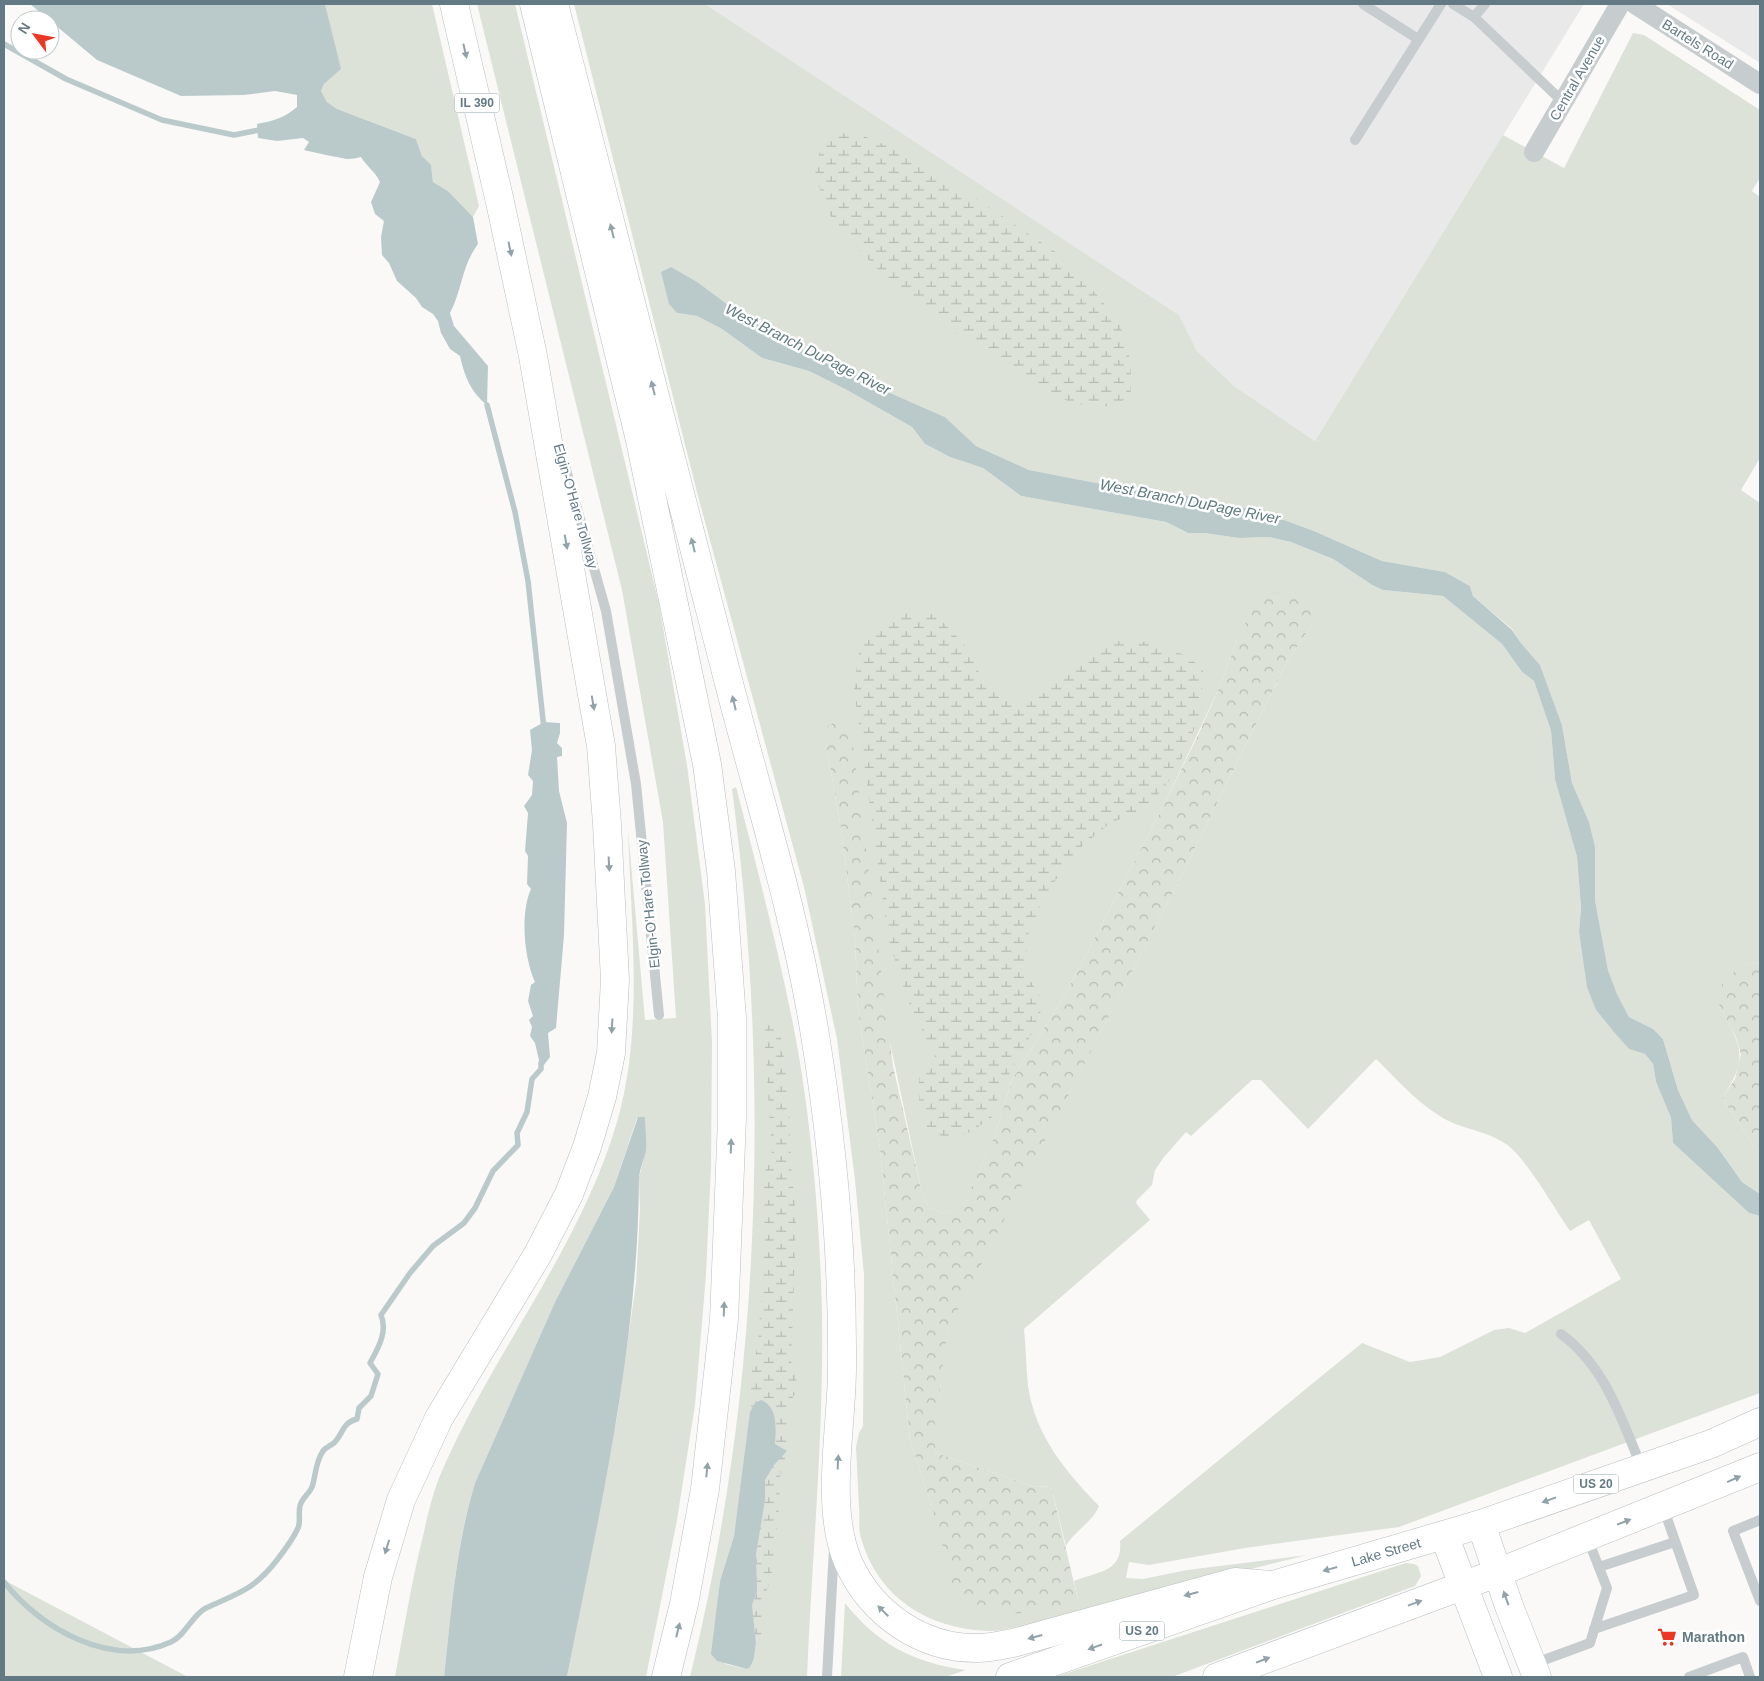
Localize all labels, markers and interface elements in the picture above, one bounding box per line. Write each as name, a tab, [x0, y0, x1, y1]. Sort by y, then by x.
north arrow	[10, 10, 60, 60]
street label: Bartels Road	[1659, 16, 1737, 72]
text: N	[15, 20, 33, 37]
street label: Central Avenue	[1546, 32, 1608, 123]
one-way arrow	[461, 44, 469, 59]
road number: IL 390	[454, 94, 500, 112]
one-way arrow	[608, 223, 616, 238]
one-way arrow	[507, 242, 515, 258]
water label: West Branch DuPage River	[723, 300, 894, 399]
one-way arrow	[649, 381, 657, 396]
street label: Elgin-O'Hare Tollway	[550, 442, 602, 570]
water label: West Branch DuPage River	[1098, 475, 1282, 527]
one-way arrow	[562, 535, 570, 551]
one-way arrow	[689, 538, 697, 553]
one-way arrow	[590, 695, 598, 711]
one-way arrow	[730, 695, 738, 710]
street label: Elgin-O'Hare Tollway	[633, 839, 663, 969]
one-way arrow	[606, 856, 614, 872]
one-way arrow	[608, 1019, 616, 1035]
one-way arrow	[728, 1138, 736, 1154]
one-way arrow	[721, 1300, 729, 1316]
one-way arrow	[834, 1453, 842, 1469]
one-way arrow	[703, 1462, 711, 1478]
one-way arrow	[1727, 1474, 1741, 1482]
road number: US 20	[1574, 1475, 1618, 1494]
one-way arrow	[1541, 1496, 1556, 1504]
one-way arrow	[1616, 1518, 1631, 1526]
street label: Lake Street	[1349, 1534, 1423, 1570]
one-way arrow	[383, 1540, 391, 1555]
one-way arrow	[1322, 1565, 1337, 1573]
one-way arrow	[1184, 1590, 1199, 1598]
one-way arrow	[1502, 1591, 1509, 1606]
one-way arrow	[1408, 1599, 1423, 1607]
one-way arrow	[877, 1605, 889, 1617]
one-way arrow	[674, 1622, 682, 1637]
road number: US 20	[1120, 1622, 1164, 1640]
supermarket icon: Marathon	[1656, 1626, 1678, 1648]
place label: Marathon	[1682, 1629, 1745, 1645]
one-way arrow	[1027, 1633, 1042, 1641]
one-way arrow	[1088, 1644, 1103, 1652]
one-way arrow	[1256, 1656, 1271, 1664]

